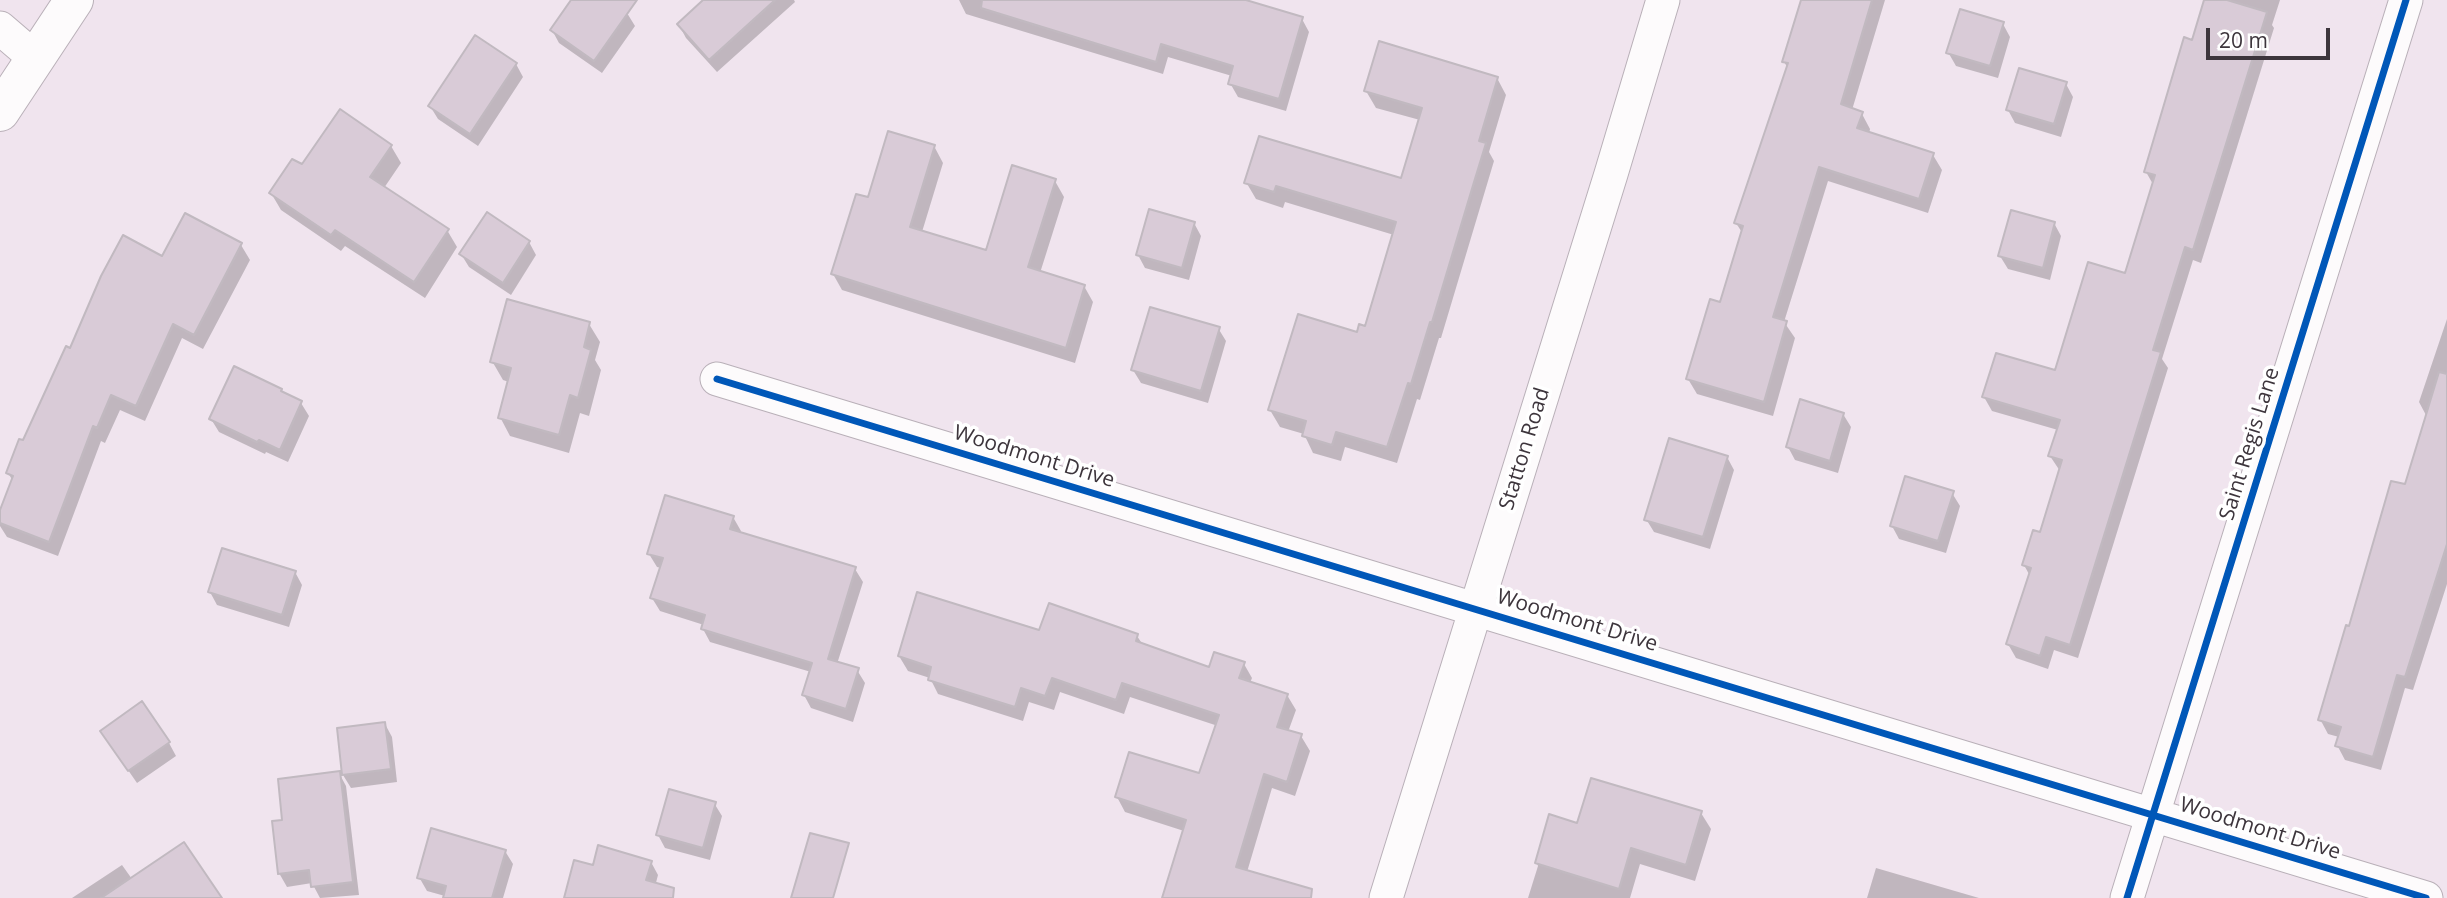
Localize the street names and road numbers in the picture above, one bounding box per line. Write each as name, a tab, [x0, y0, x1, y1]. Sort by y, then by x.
street label: Saint Regis Lane	[2215, 365, 2285, 523]
street label: Statton Road	[1494, 385, 1556, 513]
street label: Woodmont Drive	[951, 421, 1117, 493]
street label: Woodmont Drive	[1494, 585, 1660, 657]
street label: Woodmont Drive	[2177, 793, 2343, 865]

